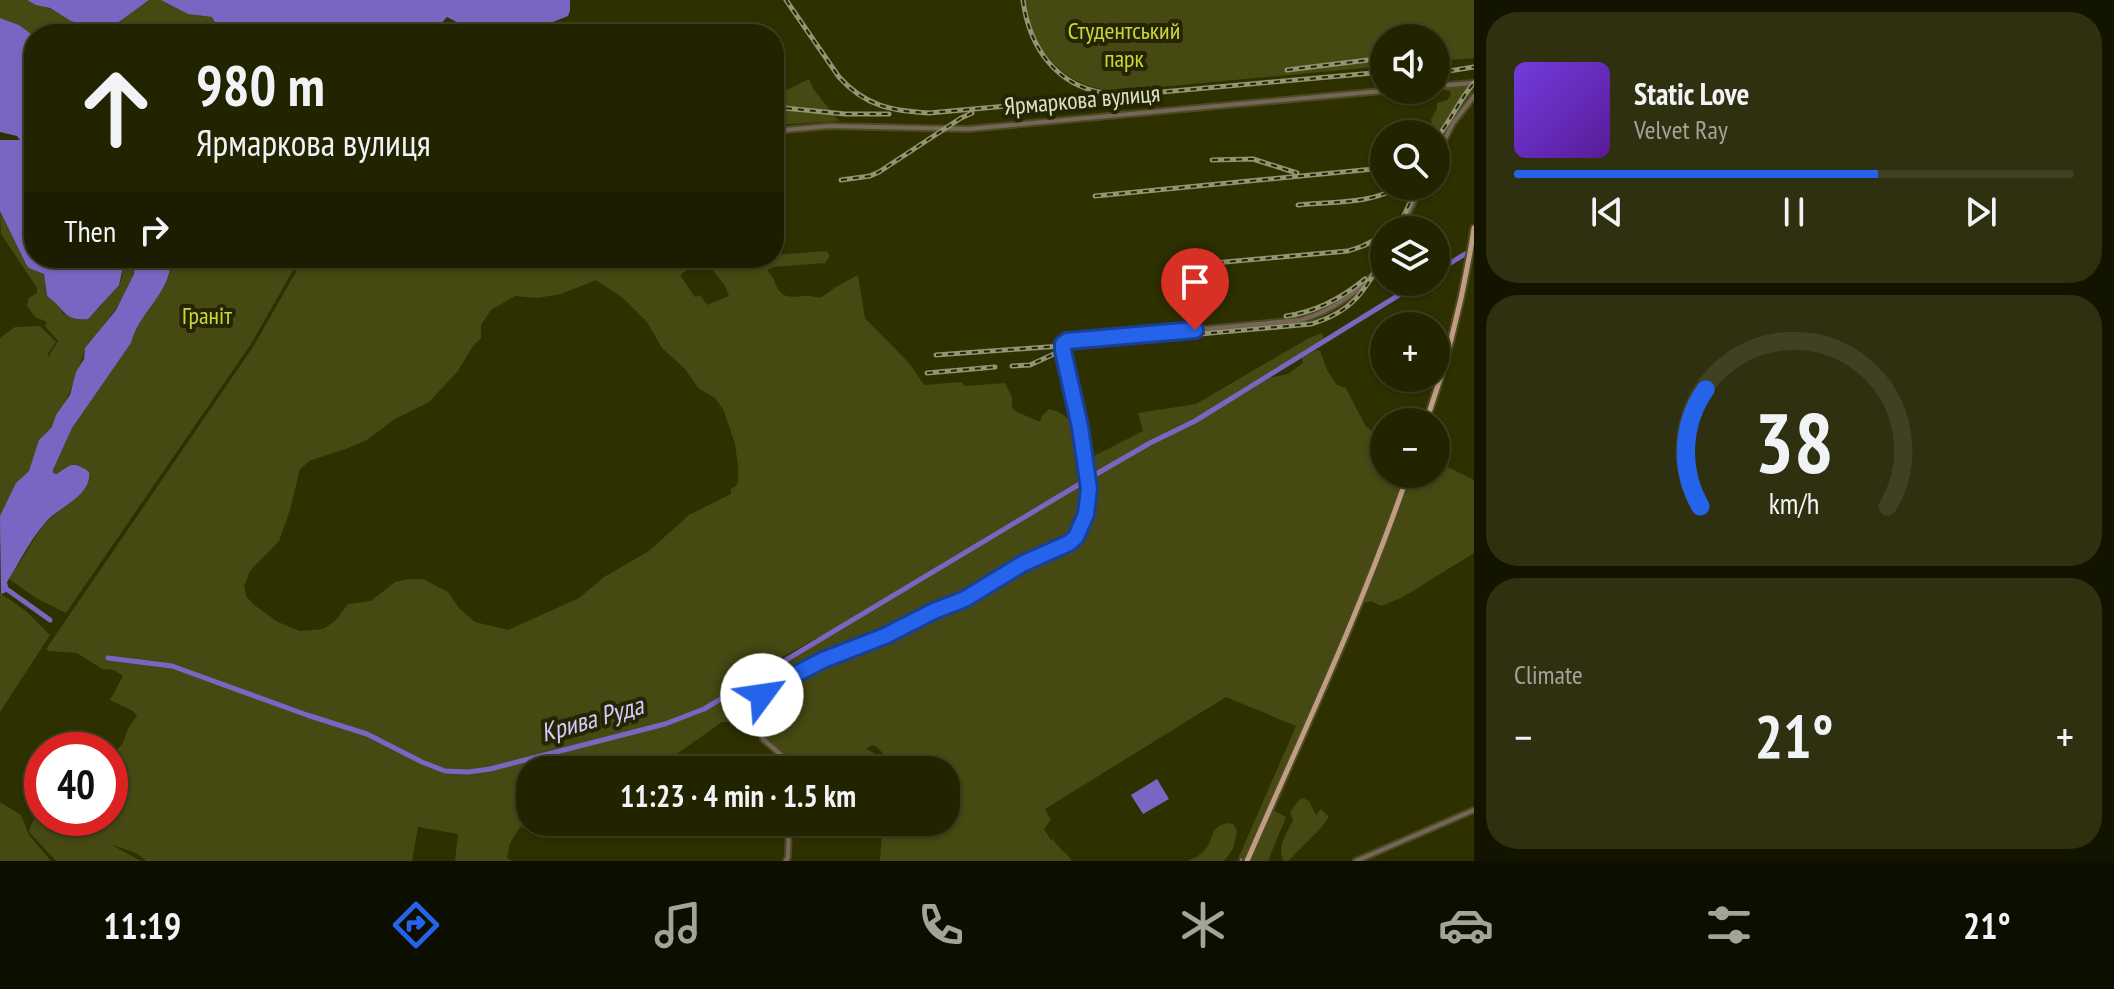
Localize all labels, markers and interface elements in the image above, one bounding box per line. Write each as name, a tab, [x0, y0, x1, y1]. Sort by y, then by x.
park label: Студентський парк	[1068, 15, 1180, 74]
map controls	[1370, 24, 1450, 488]
button: sound	[1370, 24, 1450, 104]
text: 980 m	[196, 49, 325, 121]
icon: ahead	[64, 56, 168, 160]
text: Static Love	[1634, 74, 1749, 113]
street label: Ярмаркова вулиця	[1003, 77, 1161, 122]
text: Velvet Ray	[1634, 113, 1728, 146]
text: Ярмаркова вулиця	[196, 119, 431, 166]
button: search	[1370, 120, 1450, 200]
icon: previous	[1585, 190, 1629, 234]
icon: pause	[1772, 190, 1816, 234]
icon: next	[1959, 190, 2003, 234]
icon: right	[132, 208, 176, 252]
text: Then	[64, 211, 116, 250]
button: layers	[1370, 216, 1450, 296]
pin	[1161, 248, 1229, 330]
icon: arrive	[1173, 260, 1217, 304]
park label: Граніт	[182, 300, 232, 331]
button: +	[1370, 312, 1450, 392]
text: 38	[1754, 387, 1834, 495]
button: −	[1370, 408, 1450, 488]
text: km/h	[1769, 485, 1819, 522]
position arrow	[720, 653, 804, 737]
text: Climate	[1514, 658, 1583, 691]
water label: Крива Руда	[537, 688, 648, 749]
text: 21°	[1754, 697, 1834, 775]
text: −	[1514, 708, 1532, 765]
text: +	[2056, 708, 2074, 765]
speed limit sign: 40	[24, 732, 128, 836]
text: 11:23 · 4 min · 1.5 km	[620, 776, 856, 815]
icon: directions	[388, 897, 444, 953]
icon: music	[650, 897, 706, 953]
icon: phone	[913, 897, 969, 953]
icon: climate	[1175, 897, 1231, 953]
icon: car	[1438, 897, 1494, 953]
icon: filters	[1701, 897, 1757, 953]
text: 11:19	[103, 902, 181, 949]
text: 21°	[1963, 902, 2011, 949]

